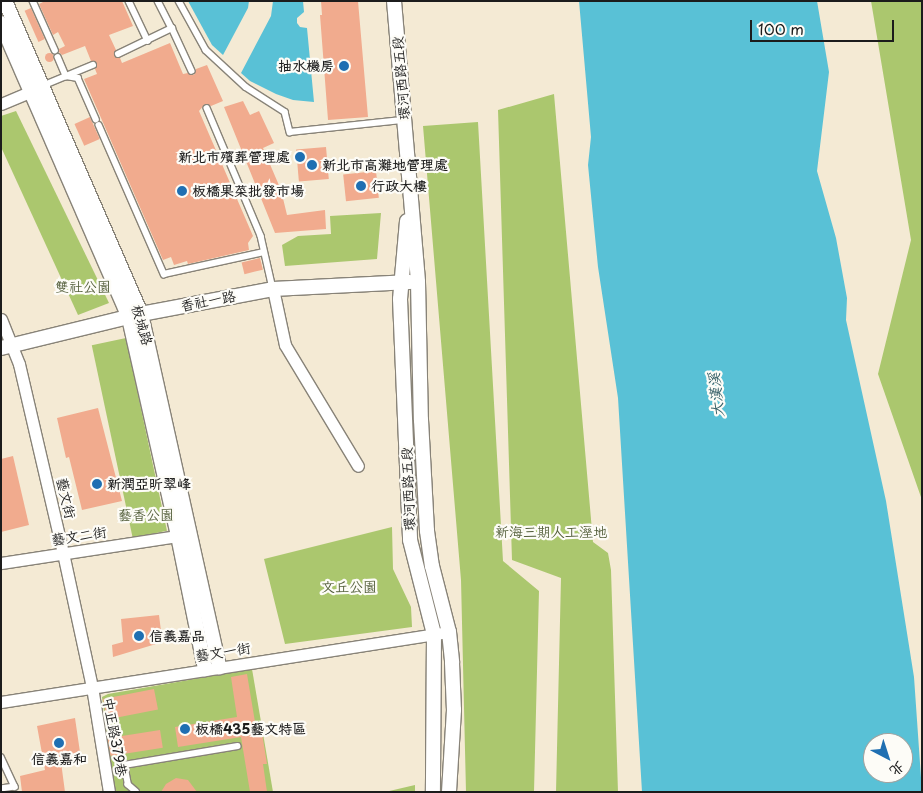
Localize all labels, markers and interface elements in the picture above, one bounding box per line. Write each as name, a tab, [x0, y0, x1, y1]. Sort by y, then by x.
scale bar	[753, 10, 897, 42]
text: 100 m	[758, 17, 804, 40]
street label: 環河西路五段	[389, 35, 413, 121]
place label: 抽水機房	[278, 58, 334, 74]
marker: 抽水機房	[338, 60, 350, 72]
place label: 新北市殯葬管理處	[178, 149, 290, 165]
marker: 新北市殯葬管理處	[294, 151, 306, 163]
place label: 新北市高灘地管理處	[322, 157, 448, 173]
marker: 新北市高灘地管理處	[306, 159, 318, 171]
place label: 行政大樓	[371, 178, 427, 194]
marker: 行政大樓	[355, 180, 367, 192]
place label: 板橋果菜批發市場	[192, 183, 304, 199]
marker: 板橋果菜批發市場	[176, 185, 188, 197]
park label: 雙社公園	[55, 279, 111, 295]
street label: 香社一路	[179, 287, 237, 315]
street label: 板城路	[128, 302, 156, 348]
water label: 大漢溪	[704, 372, 726, 418]
street label: 環河西路五段	[398, 447, 418, 531]
street label: 藝文街	[53, 476, 79, 520]
place label: 新潤亞昕翠峰	[107, 476, 191, 492]
marker: 新潤亞昕翠峰	[91, 478, 103, 490]
park label: 藝香公園	[118, 507, 174, 523]
street label: 藝文二街	[50, 523, 108, 549]
park label: 新海三期人工溼地	[495, 524, 607, 540]
park label: 文丘公園	[321, 579, 377, 595]
place label: 信義嘉品	[149, 628, 205, 644]
marker: 信義嘉品	[133, 630, 145, 642]
street label: 藝文一街	[194, 639, 252, 665]
street label: 中正路379巷	[100, 696, 130, 778]
place label: 板橋435藝文特區	[195, 721, 306, 737]
marker: 板橋435藝文特區	[179, 723, 191, 735]
north arrow	[863, 733, 913, 783]
marker: 信義嘉和	[53, 737, 65, 749]
place label: 信義嘉和	[31, 751, 87, 767]
text: 北	[885, 757, 909, 782]

